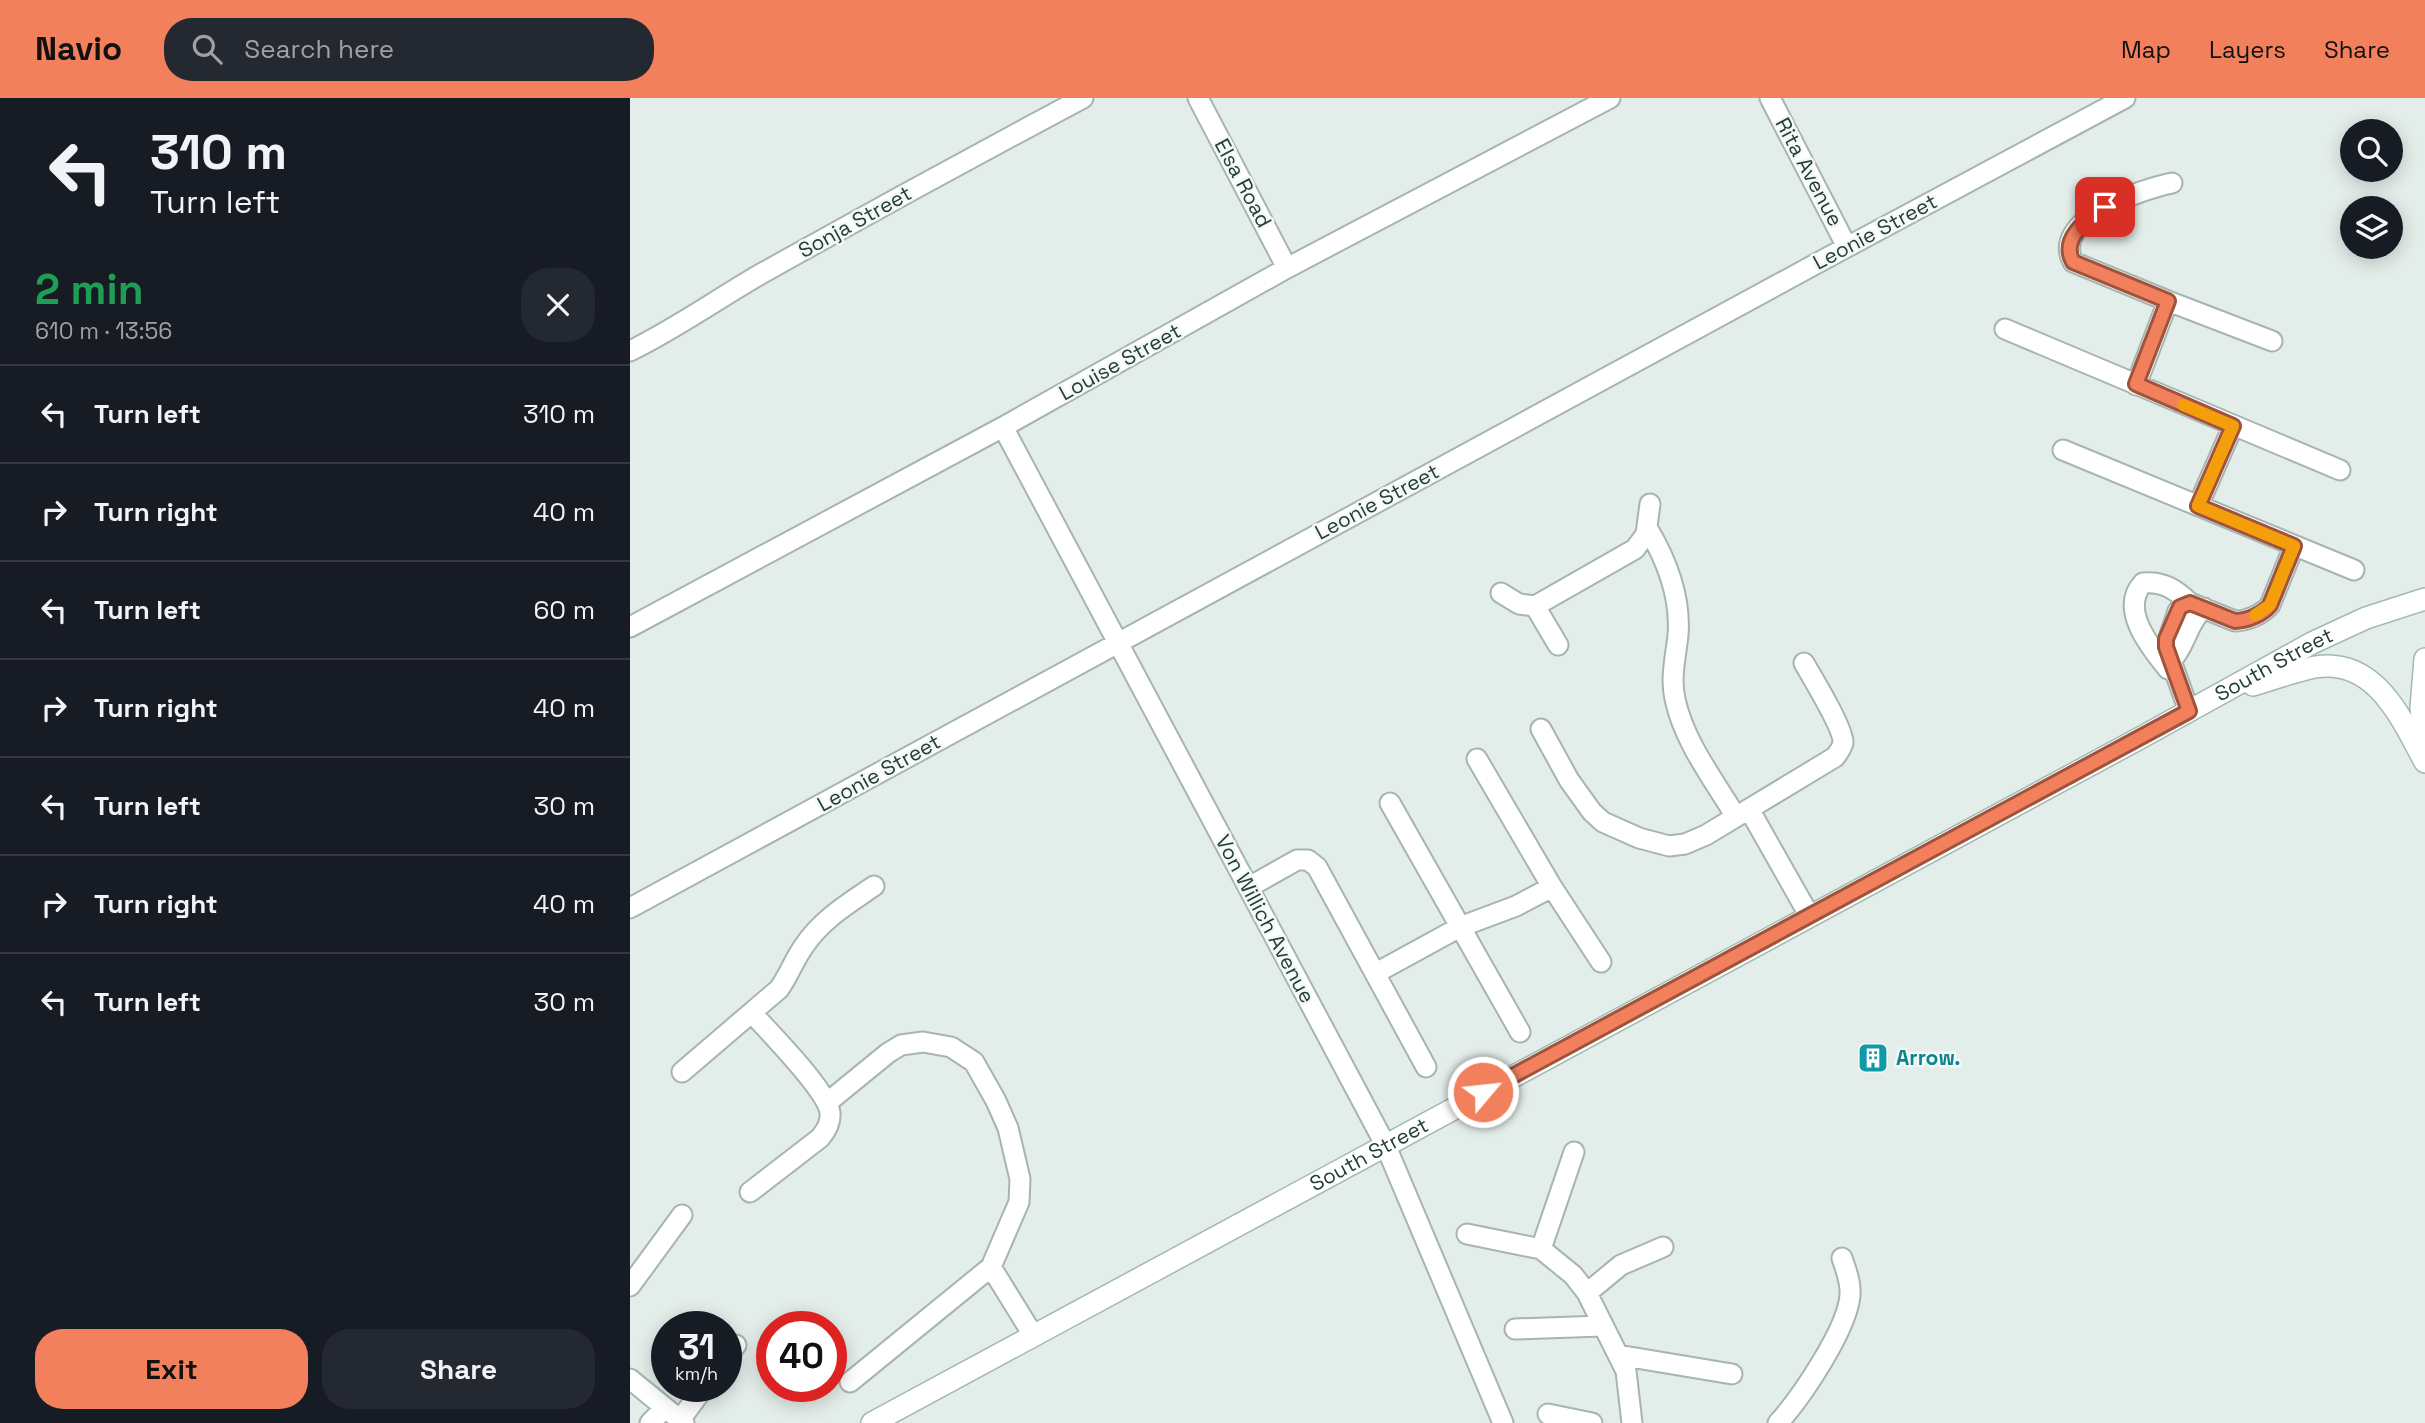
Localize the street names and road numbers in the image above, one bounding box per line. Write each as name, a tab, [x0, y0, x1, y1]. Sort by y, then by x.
street label: Rita Avenue	[1770, 113, 1849, 231]
street label: Elsa Road	[1209, 134, 1278, 232]
street label: Sonja Street	[793, 179, 916, 264]
street label: Leonie Street	[1808, 188, 1942, 276]
street label: Louise Street	[1054, 317, 1186, 406]
street label: Leonie Street	[1310, 458, 1444, 546]
street label: South Street	[2210, 621, 2337, 707]
street label: Leonie Street	[812, 728, 945, 818]
street label: Von Willich Avenue	[1210, 830, 1321, 1008]
street label: South Street	[1305, 1111, 1433, 1197]

